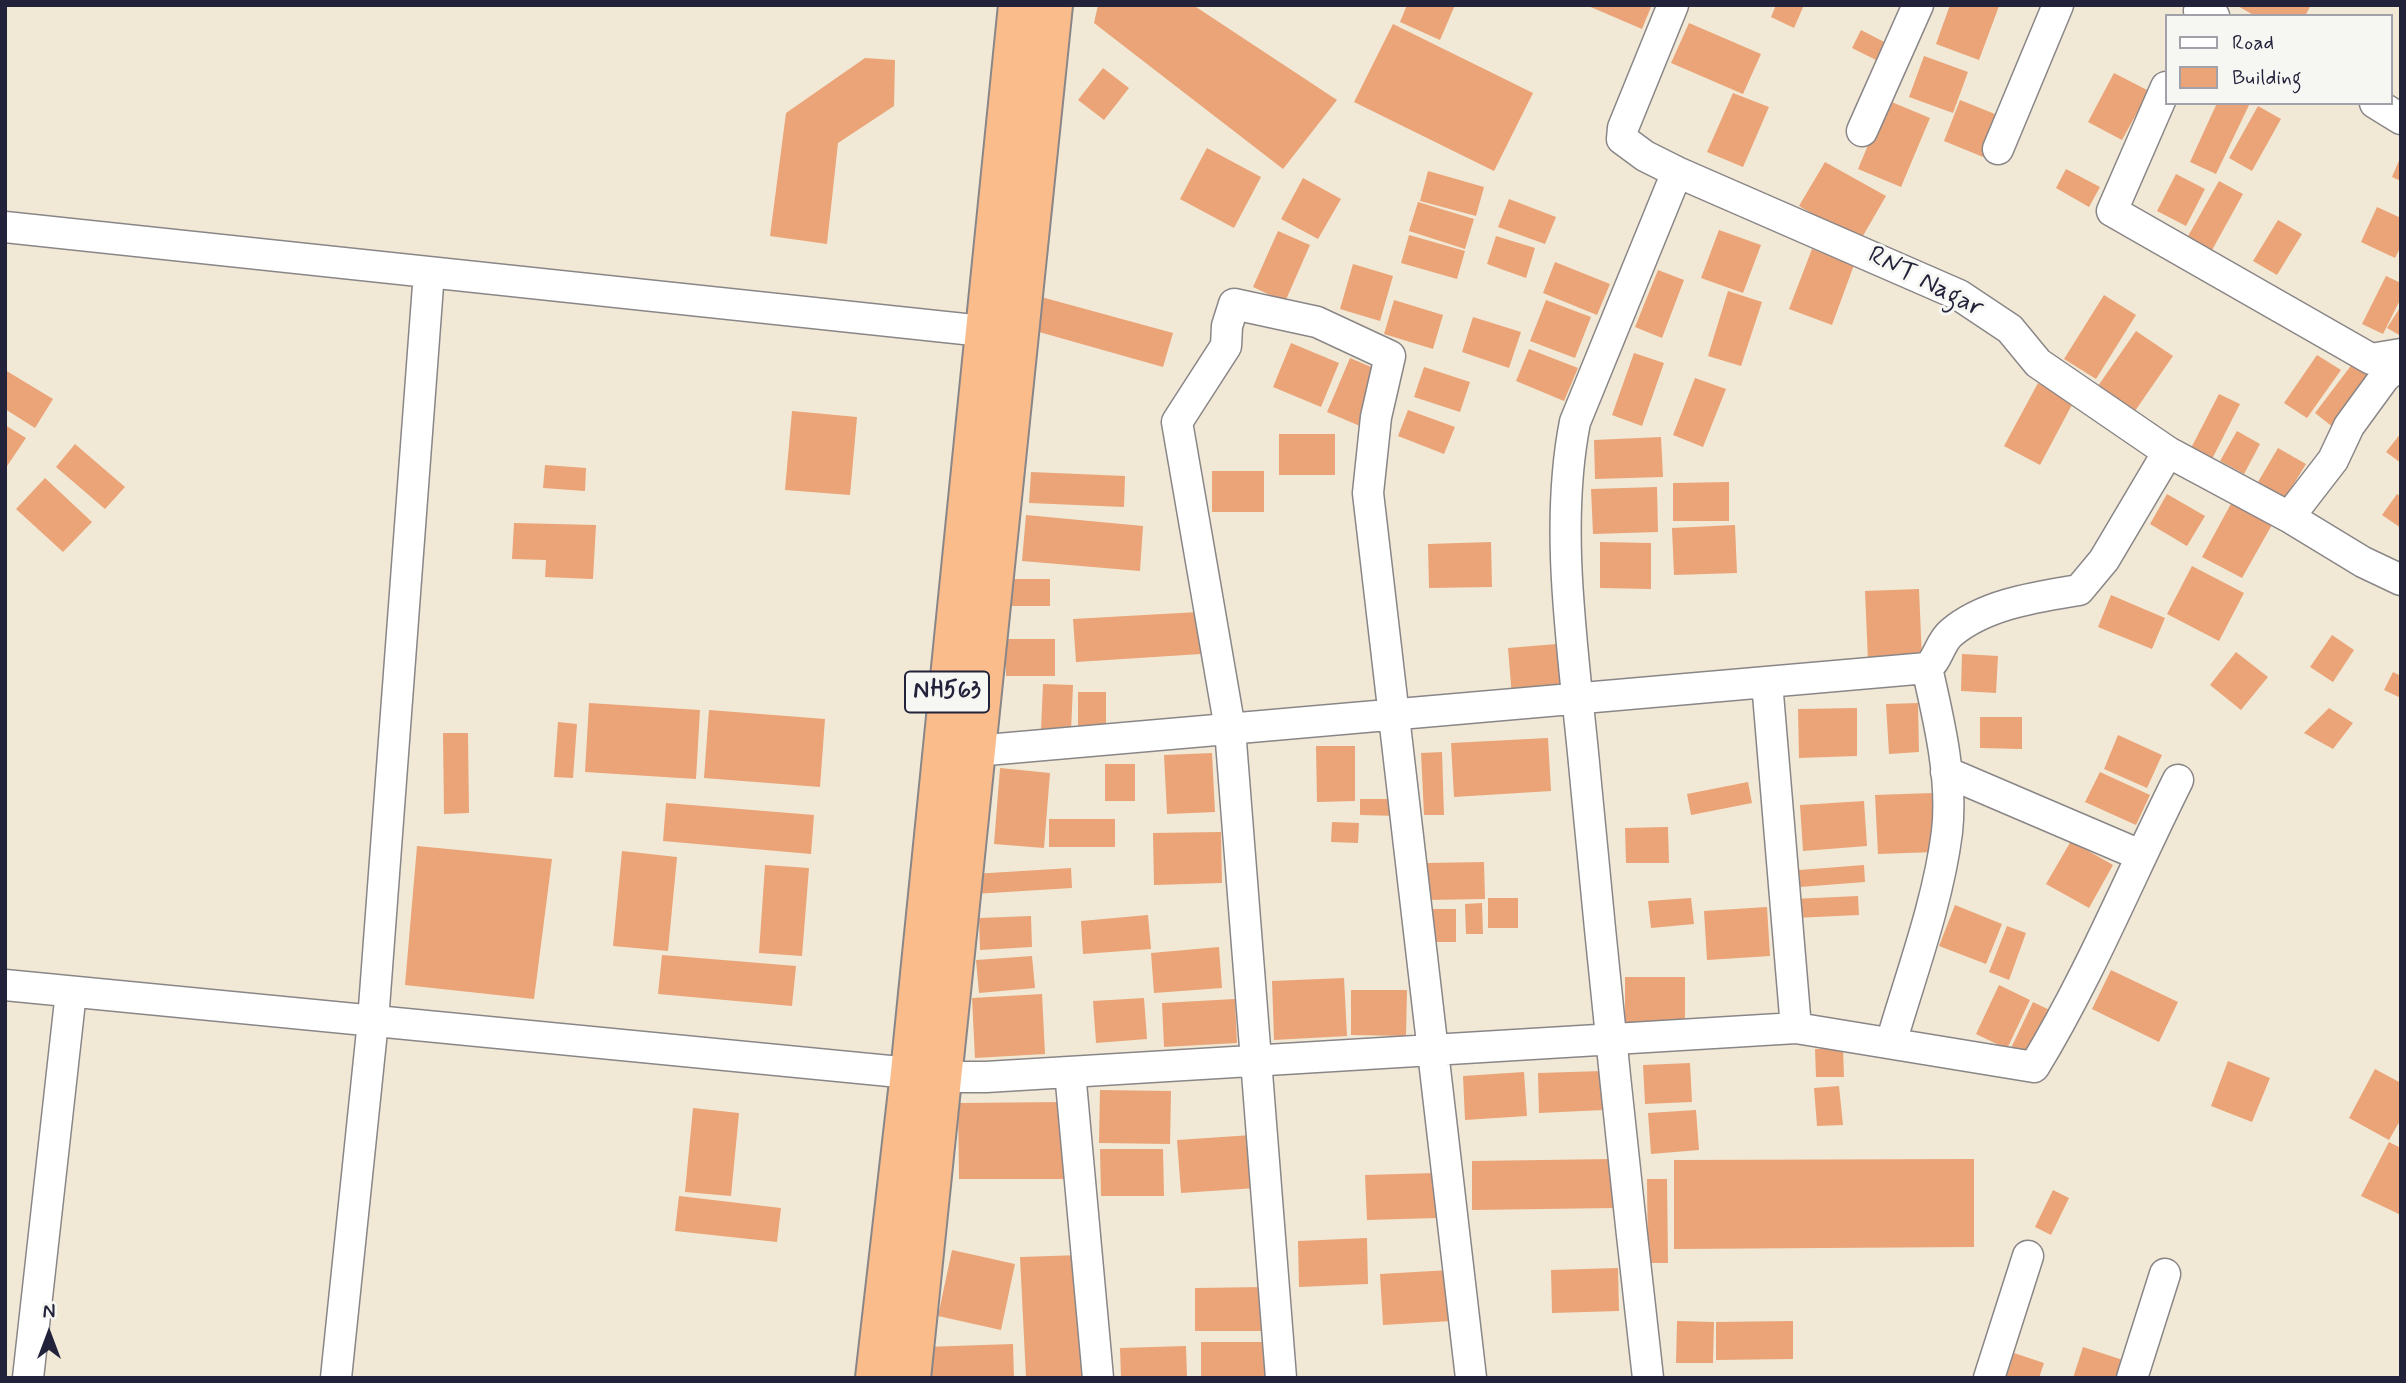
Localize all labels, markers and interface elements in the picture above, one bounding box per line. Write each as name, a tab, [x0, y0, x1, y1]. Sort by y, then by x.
legend	[2164, 14, 2392, 105]
text: Road	[2232, 29, 2274, 57]
text: Building	[2232, 64, 2302, 92]
street label: RNT Nagar	[1862, 241, 1988, 325]
road number: NH563	[905, 672, 989, 712]
north arrow	[14, 1299, 84, 1369]
text: N	[43, 1300, 55, 1325]

